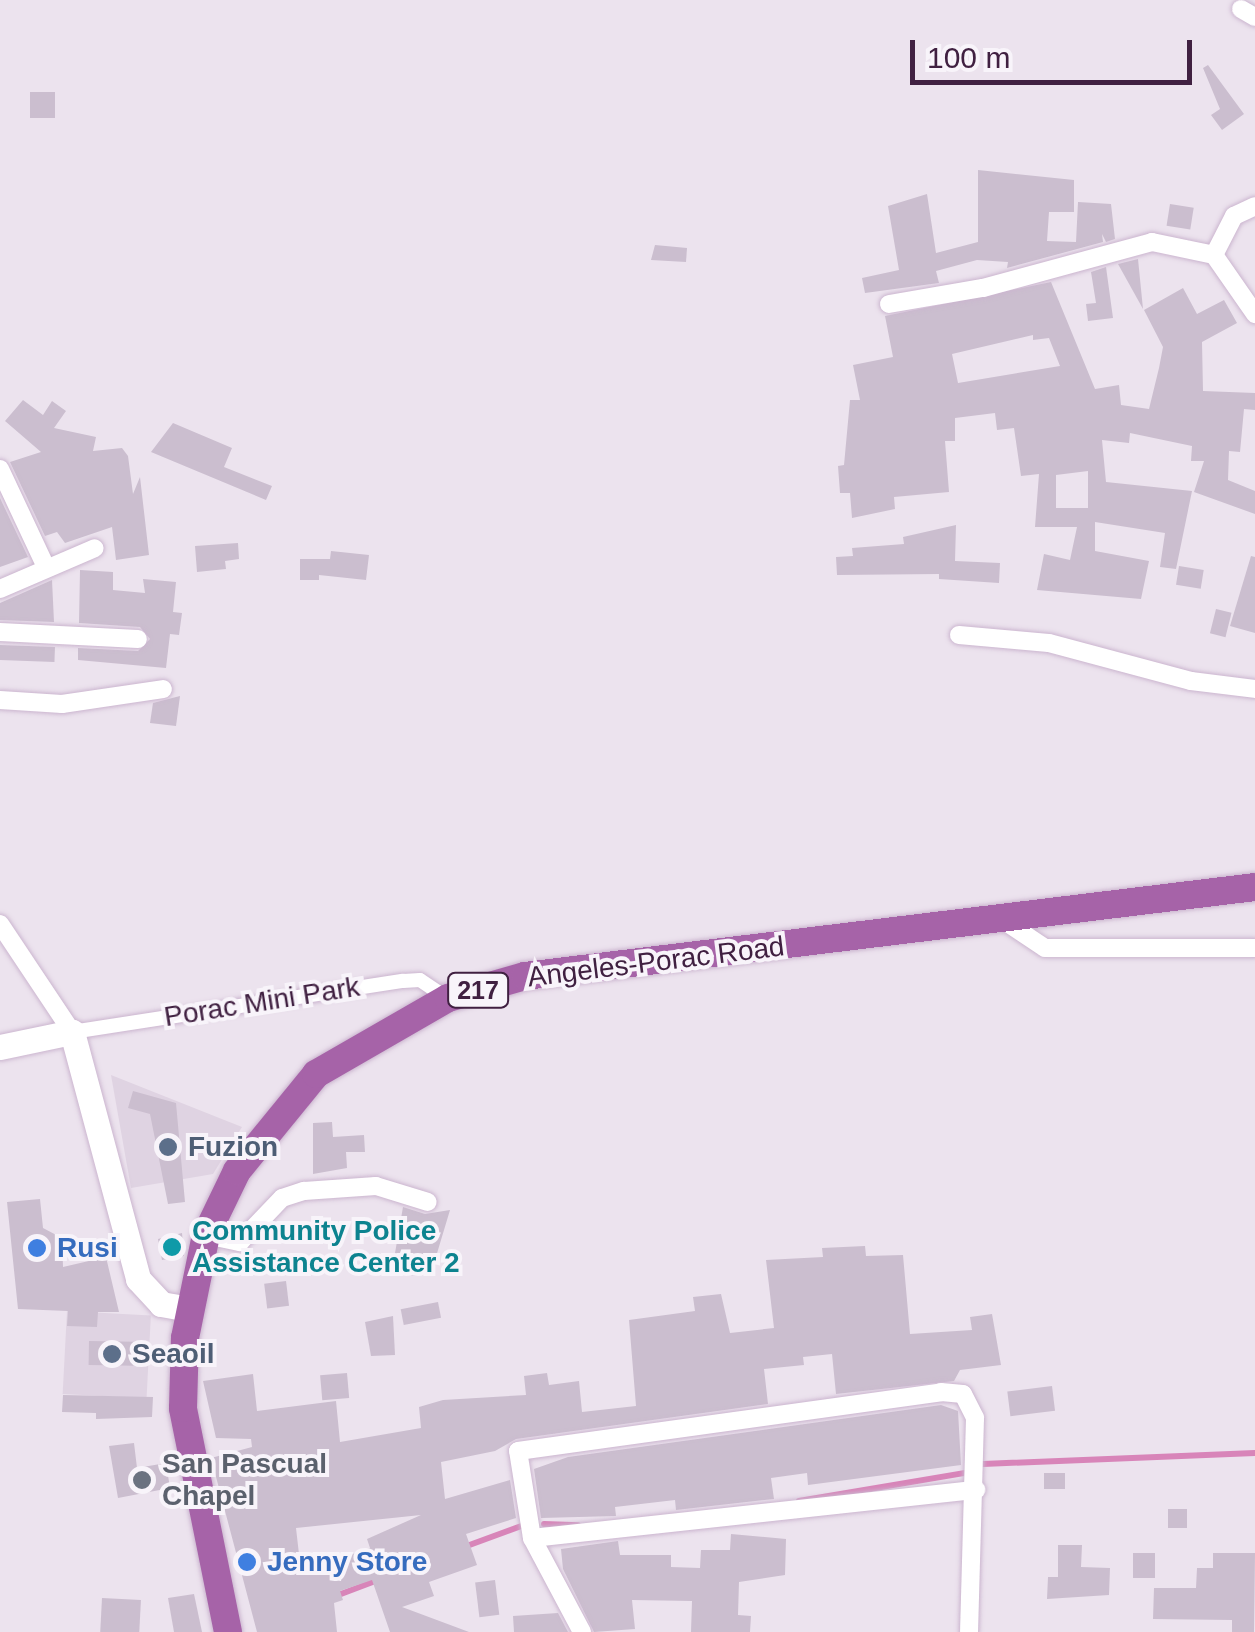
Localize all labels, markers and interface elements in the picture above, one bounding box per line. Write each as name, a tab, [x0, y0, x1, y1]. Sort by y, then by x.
scale bar	[915, 20, 1198, 82]
text: 100 m	[927, 41, 1010, 74]
street label: Angeles-Porac Road	[526, 930, 786, 994]
street label: Porac Mini Park	[162, 970, 362, 1034]
road number: 217	[446, 970, 510, 1010]
place label: Fuzion	[188, 1130, 278, 1164]
marker: Fuzion	[157, 1136, 179, 1158]
place label: Community Police Assistance Center 2	[192, 1214, 460, 1280]
place label: Rusi	[57, 1231, 118, 1265]
marker: Community Police Assistance Center 2	[161, 1236, 183, 1258]
marker: Rusi	[26, 1237, 48, 1259]
place label: Seaoil	[132, 1337, 214, 1371]
marker: Seaoil	[101, 1343, 123, 1365]
place label: San Pascual Chapel	[162, 1447, 327, 1513]
marker: San Pascual Chapel	[131, 1469, 153, 1491]
place label: Jenny Store	[267, 1545, 427, 1579]
marker: Jenny Store	[236, 1551, 258, 1573]

